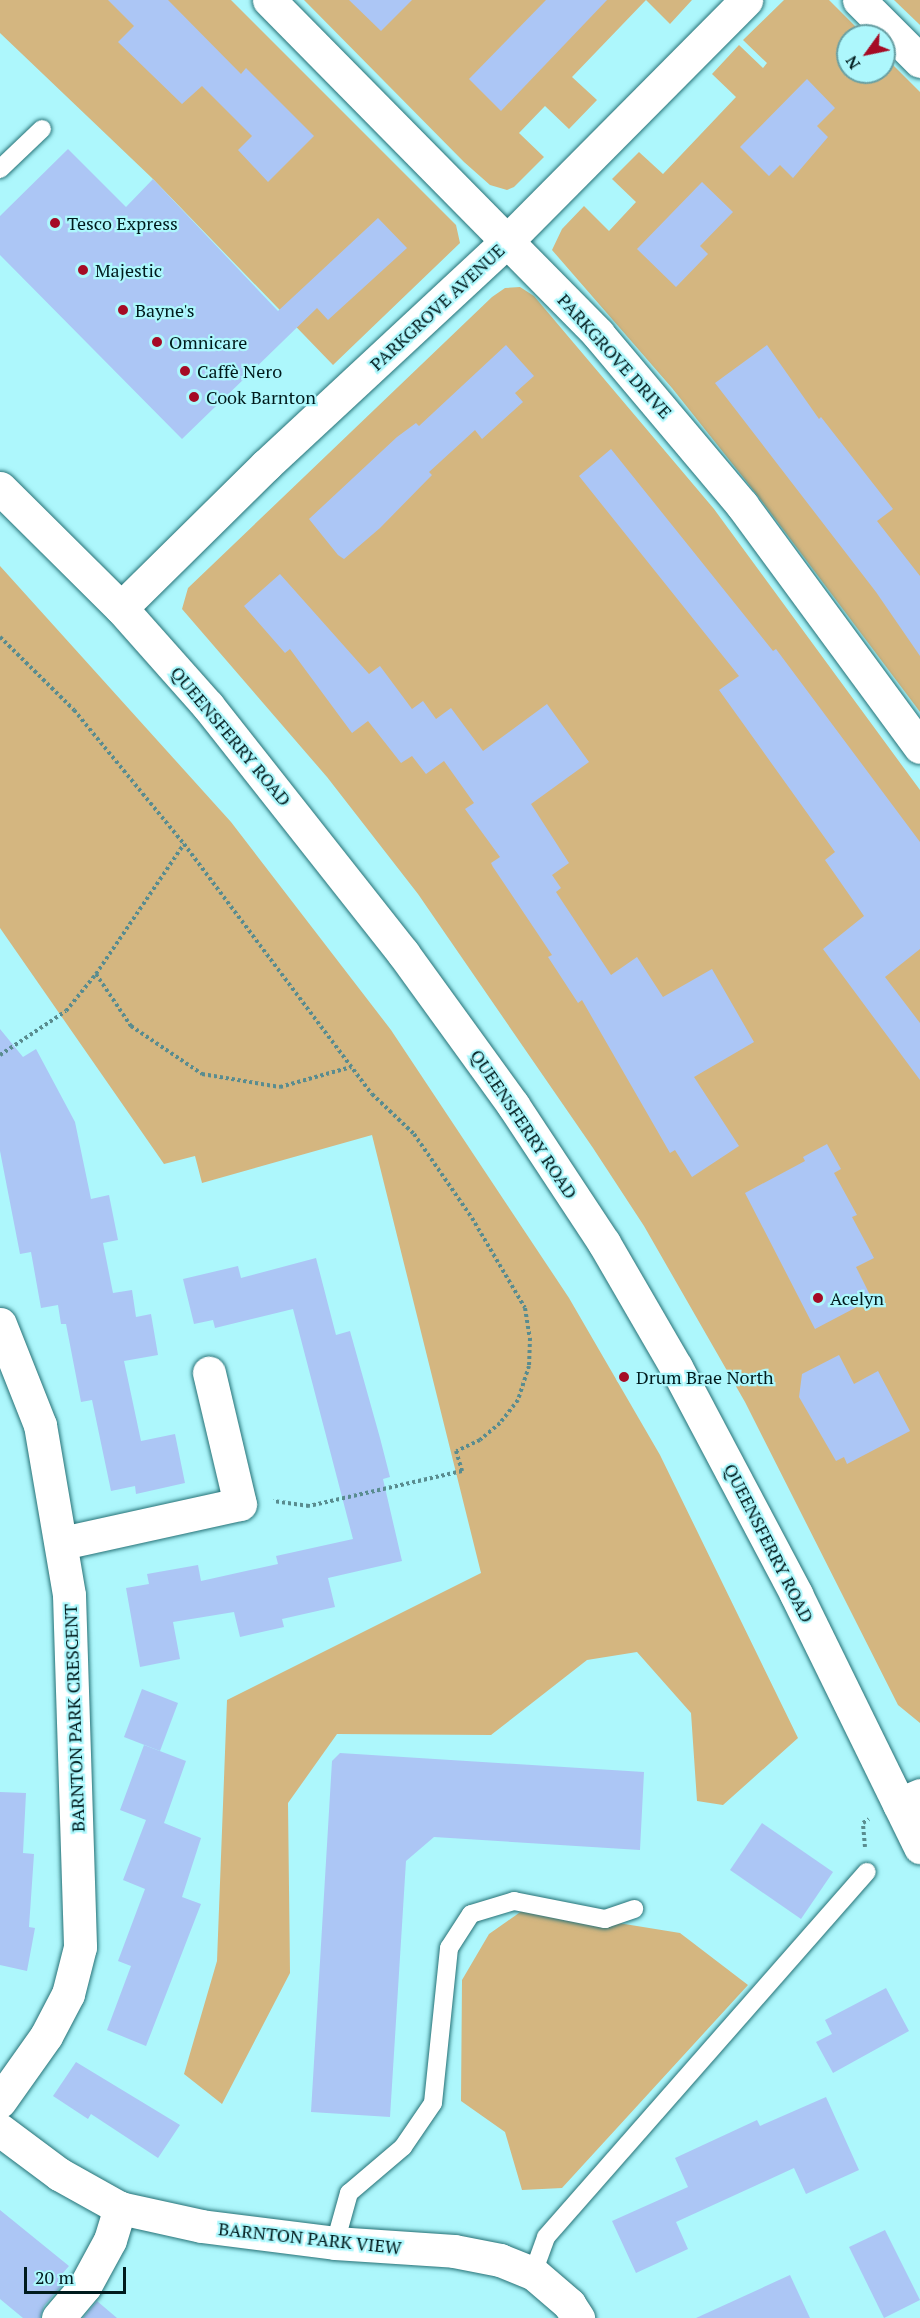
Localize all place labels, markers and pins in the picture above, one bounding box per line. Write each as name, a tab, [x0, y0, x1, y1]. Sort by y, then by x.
place label: Tesco Express	[67, 212, 178, 234]
marker: Tesco Express	[48, 216, 62, 230]
place label: Majestic	[95, 259, 162, 281]
marker: Majestic	[76, 263, 90, 277]
place label: Bayne's	[135, 299, 195, 321]
marker: Bayne's	[116, 303, 130, 317]
place label: Omnicare	[169, 331, 247, 353]
marker: Omnicare	[150, 335, 164, 349]
place label: Caffè Nero	[197, 360, 282, 382]
marker: Caffè Nero	[178, 364, 192, 378]
place label: Cook Barnton	[206, 386, 316, 408]
marker: Cook Barnton	[187, 390, 201, 404]
place label: Acelyn	[830, 1287, 884, 1309]
marker: Acelyn	[811, 1291, 825, 1305]
place label: Drum Brae North	[636, 1366, 774, 1388]
marker: Drum Brae North	[617, 1370, 631, 1384]

